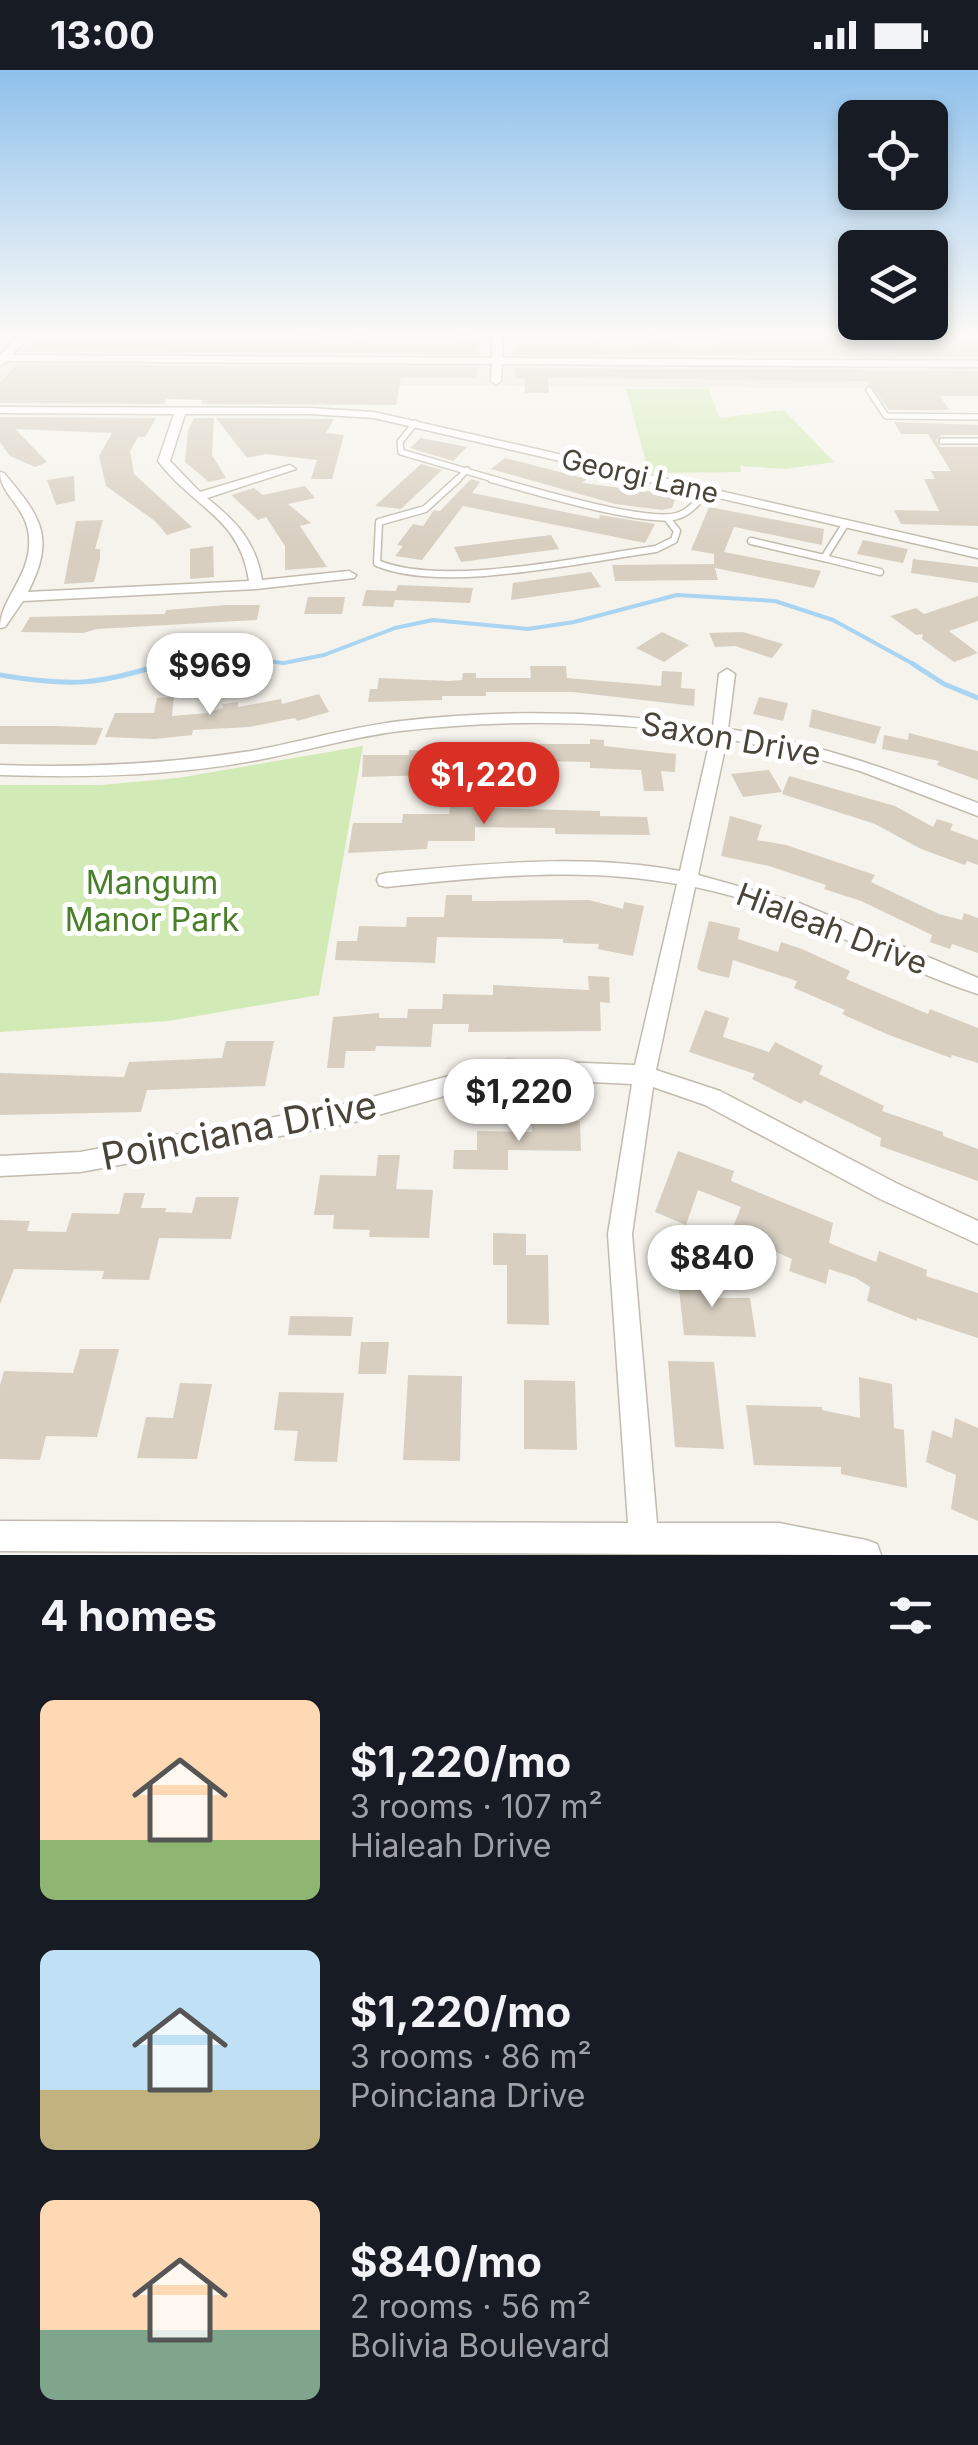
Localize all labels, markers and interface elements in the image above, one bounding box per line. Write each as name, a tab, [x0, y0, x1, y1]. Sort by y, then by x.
text: 13:00	[50, 12, 155, 58]
map controls	[838, 100, 948, 340]
button: locate	[838, 100, 948, 210]
button: layers	[838, 230, 948, 340]
street label: Georgi Lane	[558, 441, 722, 511]
pin: $969	[151, 633, 269, 718]
text: $969	[168, 646, 252, 685]
street label: Saxon Drive	[638, 704, 824, 773]
pin: $1,220	[403, 742, 565, 827]
text: $1,220	[430, 755, 538, 794]
park label: Mangum Manor Park	[65, 863, 240, 939]
street label: Hialeah Drive	[731, 874, 933, 983]
pin: $1,220	[438, 1059, 600, 1144]
text: $1,220	[465, 1072, 573, 1111]
street label: Poinciana Drive	[97, 1081, 380, 1179]
pin: $840	[653, 1225, 771, 1310]
text: $840	[670, 1238, 755, 1277]
icon: filters	[883, 1588, 938, 1643]
text: 4 homes	[40, 1590, 217, 1641]
text: $1,220/mo	[350, 1736, 571, 1787]
icon: home	[120, 1740, 240, 1860]
text: 3 rooms · 107 m²	[350, 1787, 603, 1826]
text: Hialeah Drive	[350, 1826, 552, 1865]
text: $1,220/mo	[350, 1986, 571, 2037]
icon: home	[120, 1990, 240, 2110]
text: 3 rooms · 86 m²	[350, 2037, 592, 2076]
text: Poinciana Drive	[350, 2076, 585, 2115]
text: $840/mo	[350, 2236, 542, 2287]
icon: home	[120, 2240, 240, 2360]
text: 2 rooms · 56 m²	[350, 2287, 591, 2326]
text: Bolivia Boulevard	[350, 2326, 610, 2365]

